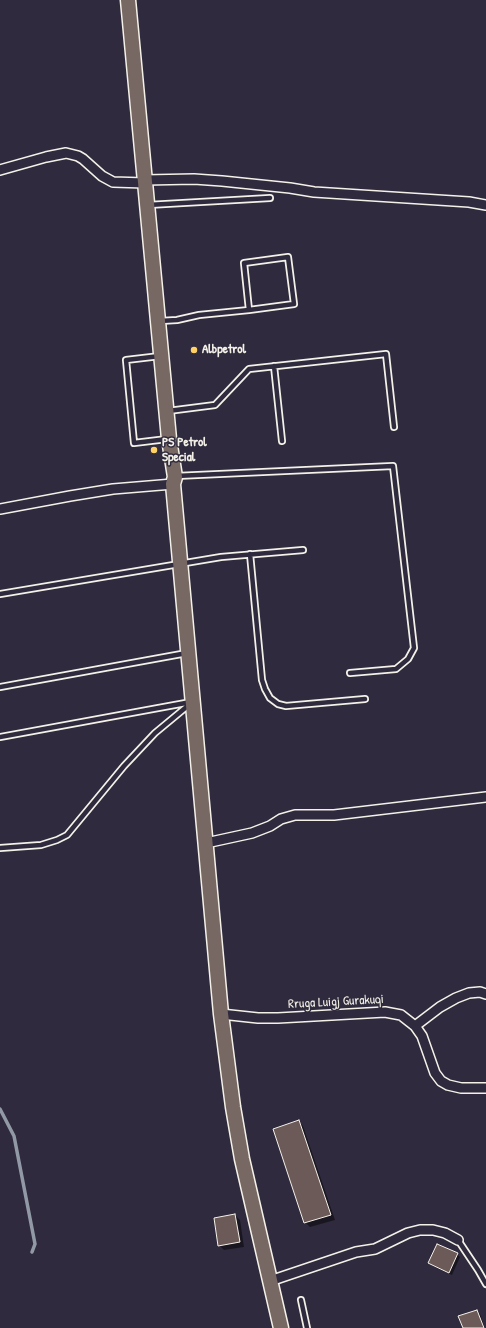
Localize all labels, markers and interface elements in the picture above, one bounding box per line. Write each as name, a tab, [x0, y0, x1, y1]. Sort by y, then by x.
place label: Albpetrol	[202, 342, 246, 358]
marker: Albpetrol	[189, 345, 199, 355]
place label: PS Petrol Special	[162, 435, 207, 466]
marker: PS Petrol Special	[149, 445, 159, 455]
street label: Rruga Luigj Gurakuqi	[288, 992, 384, 1012]

